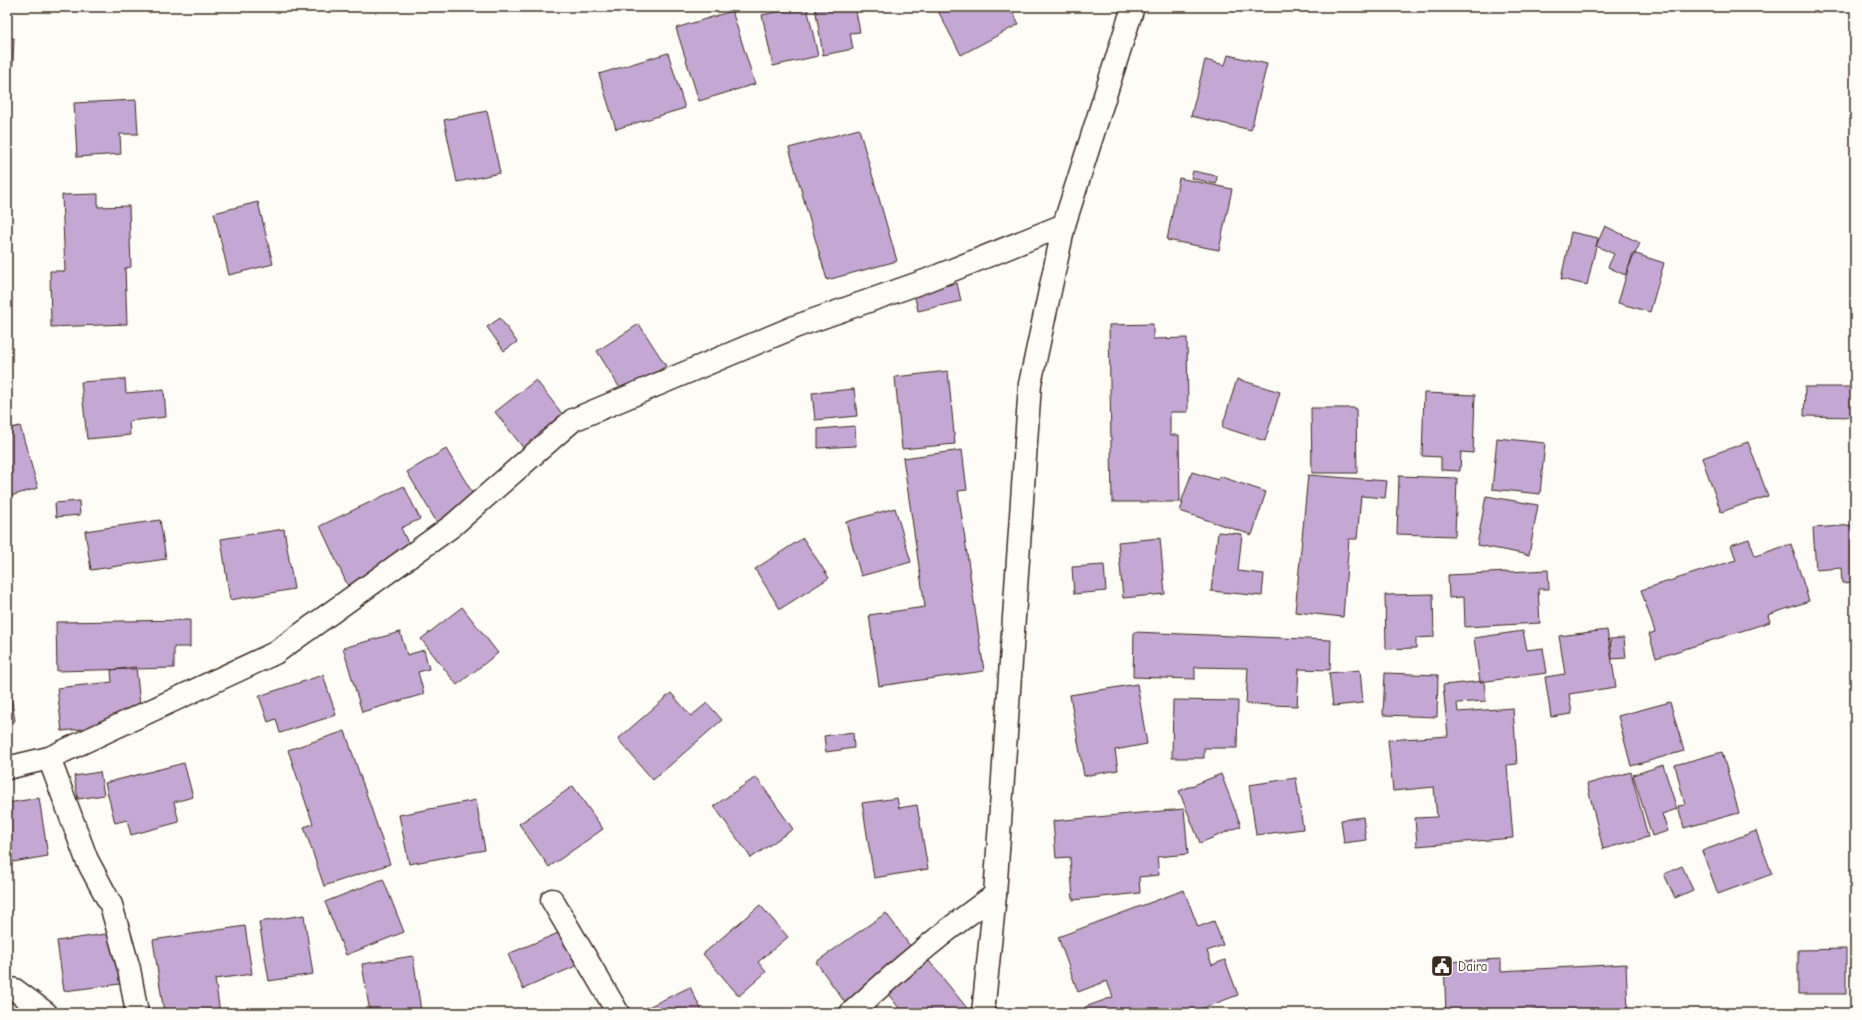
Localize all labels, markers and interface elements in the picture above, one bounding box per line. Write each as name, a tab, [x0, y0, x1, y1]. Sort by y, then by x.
public building icon: Daira	[1429, 953, 1455, 979]
place label: Daira	[1458, 959, 1487, 974]

